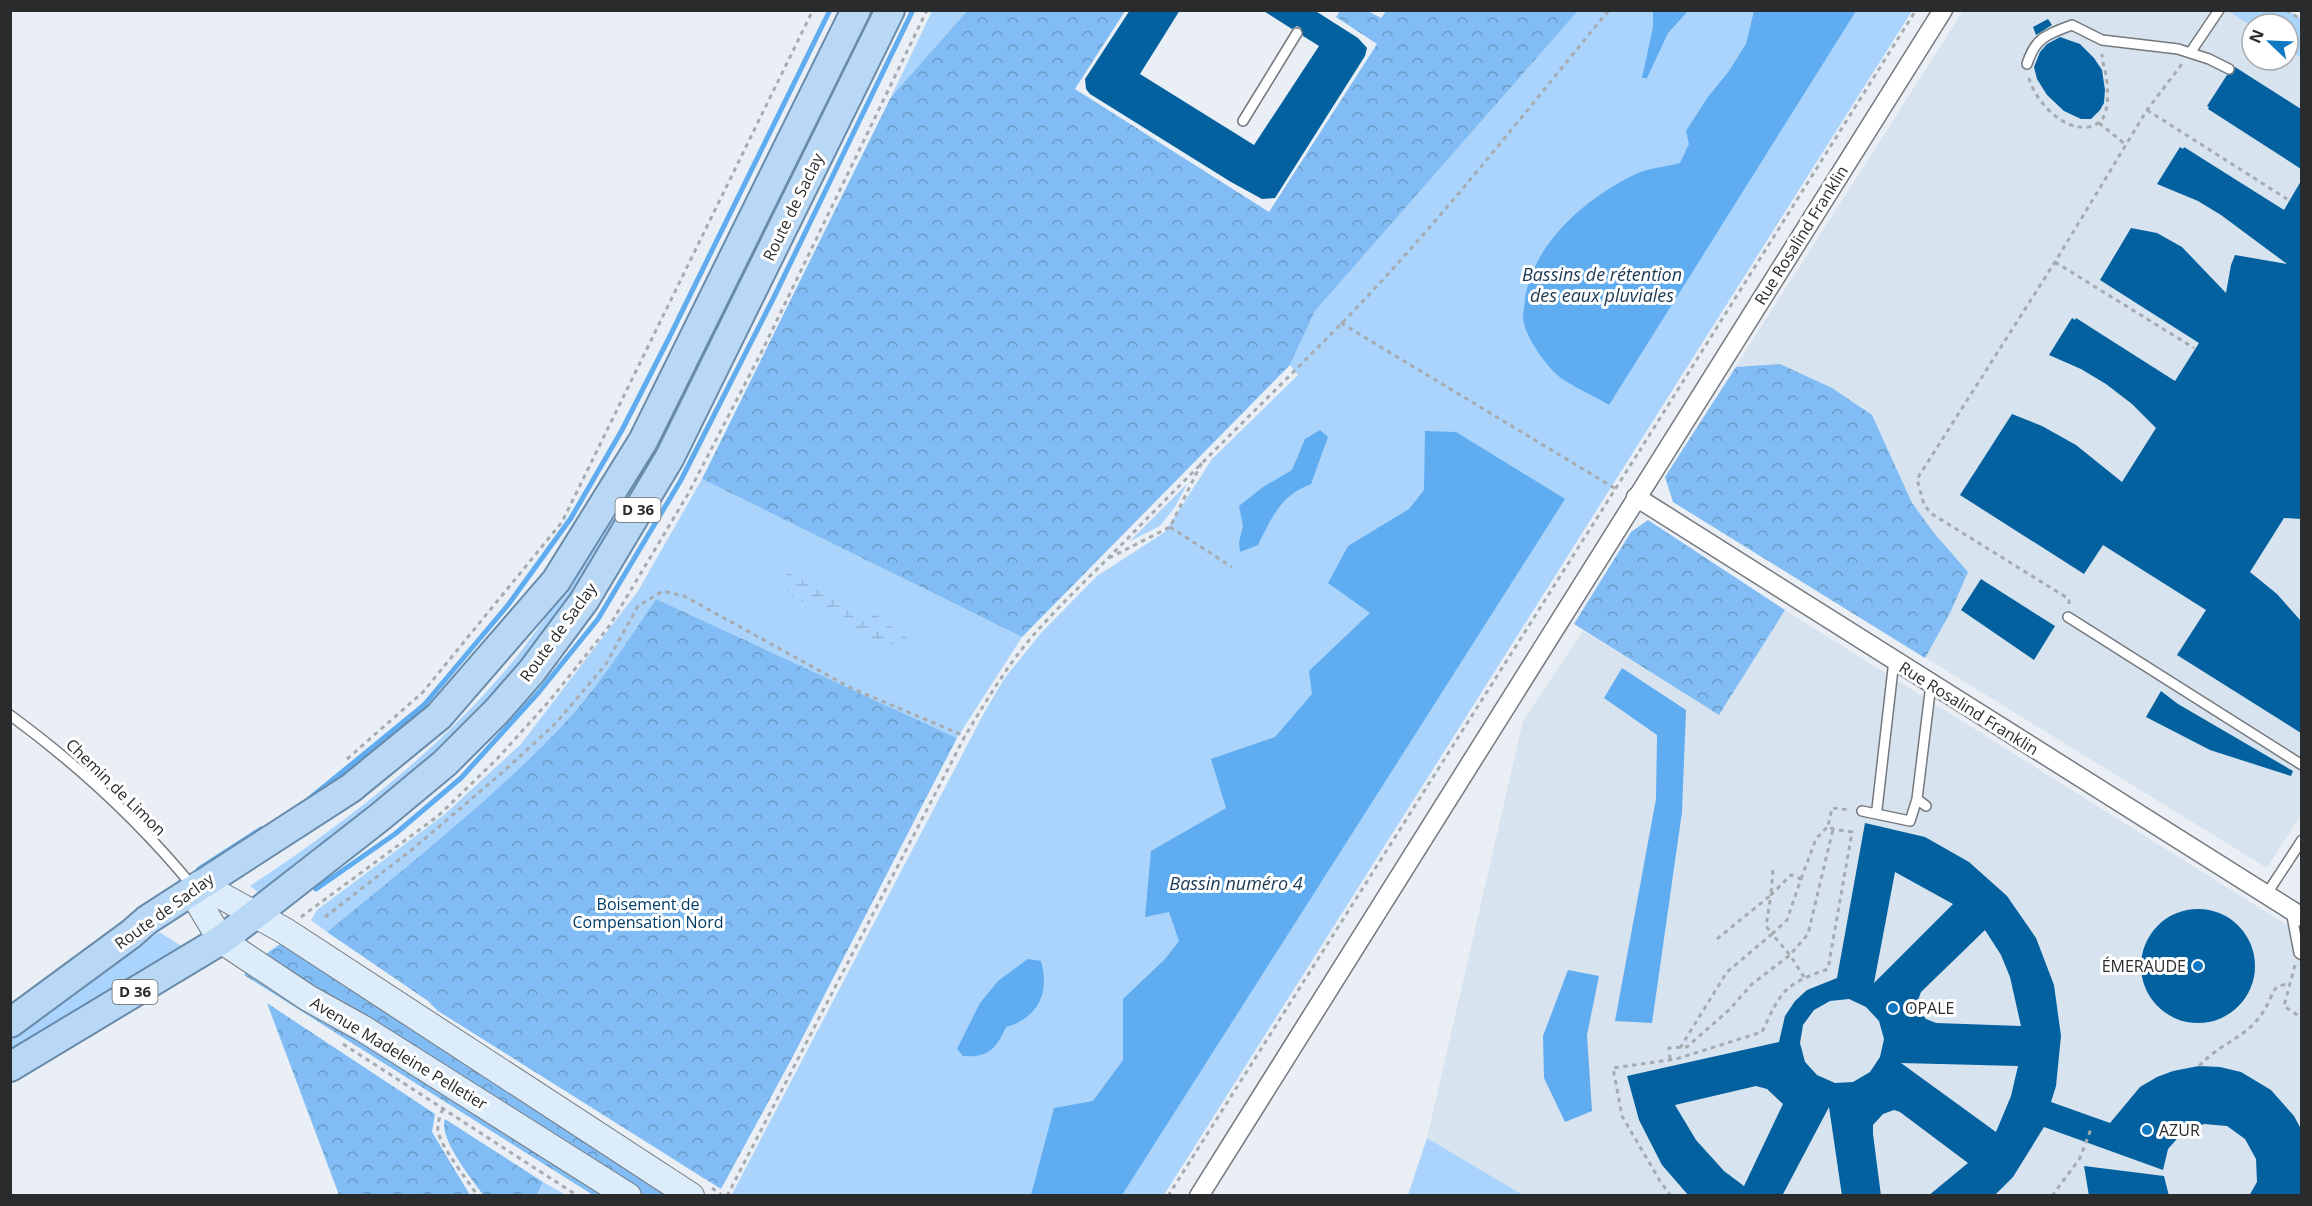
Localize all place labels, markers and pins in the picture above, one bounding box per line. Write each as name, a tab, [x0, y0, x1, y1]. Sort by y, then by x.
place label: ÉMERAUDE	[2102, 955, 2186, 977]
marker: ÉMERAUDE	[2191, 959, 2205, 973]
place label: OPALE	[1905, 997, 1954, 1019]
marker: OPALE	[1886, 1001, 1900, 1015]
place label: AZUR	[2159, 1119, 2200, 1141]
marker: AZUR	[2140, 1123, 2154, 1137]

